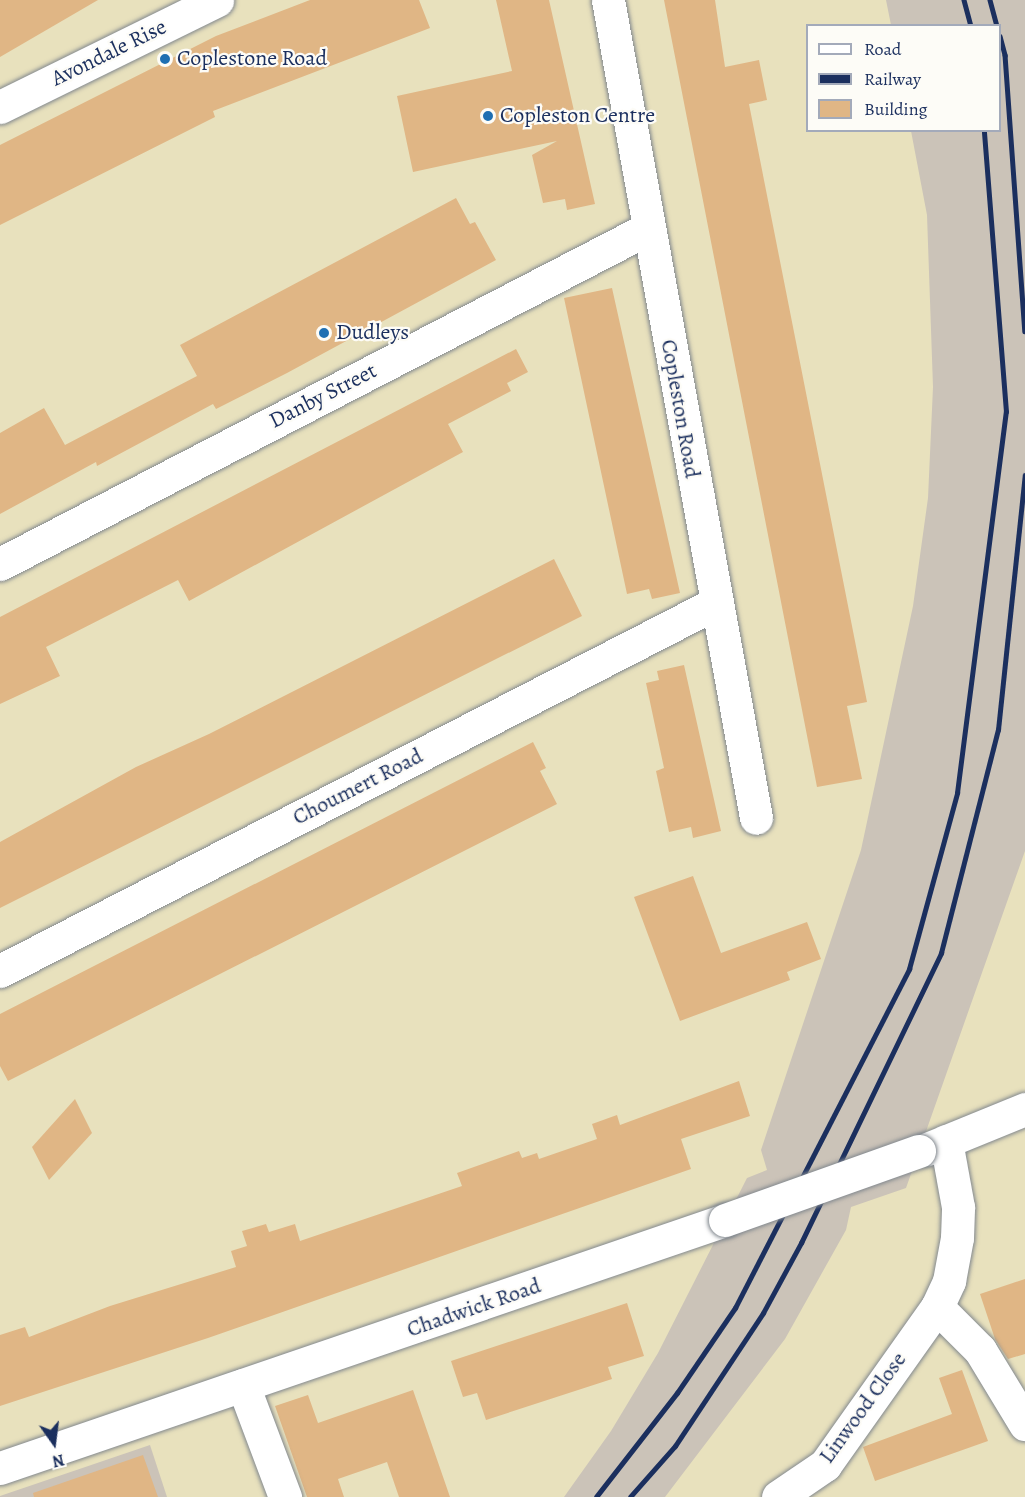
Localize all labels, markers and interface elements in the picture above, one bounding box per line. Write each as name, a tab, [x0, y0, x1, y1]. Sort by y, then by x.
street label: Avondale Rise	[47, 14, 171, 92]
legend	[806, 24, 1001, 132]
text: Road	[864, 37, 901, 61]
place label: Coplestone Road	[177, 46, 327, 72]
marker: Coplestone Road	[158, 52, 172, 66]
text: Railway	[864, 67, 921, 91]
text: Building	[864, 97, 928, 121]
place label: Copleston Centre	[500, 103, 655, 129]
marker: Copleston Centre	[481, 109, 495, 123]
place label: Dudleys	[336, 320, 409, 346]
marker: Dudleys	[317, 326, 331, 340]
street label: Copleston Road	[655, 338, 705, 480]
street label: Danby Street	[265, 358, 381, 434]
street label: Choumert Road	[289, 743, 427, 831]
street label: Chadwick Road	[404, 1273, 544, 1343]
street label: Linwood Close	[814, 1347, 912, 1469]
north arrow	[24, 1413, 84, 1473]
text: N	[50, 1448, 67, 1473]

